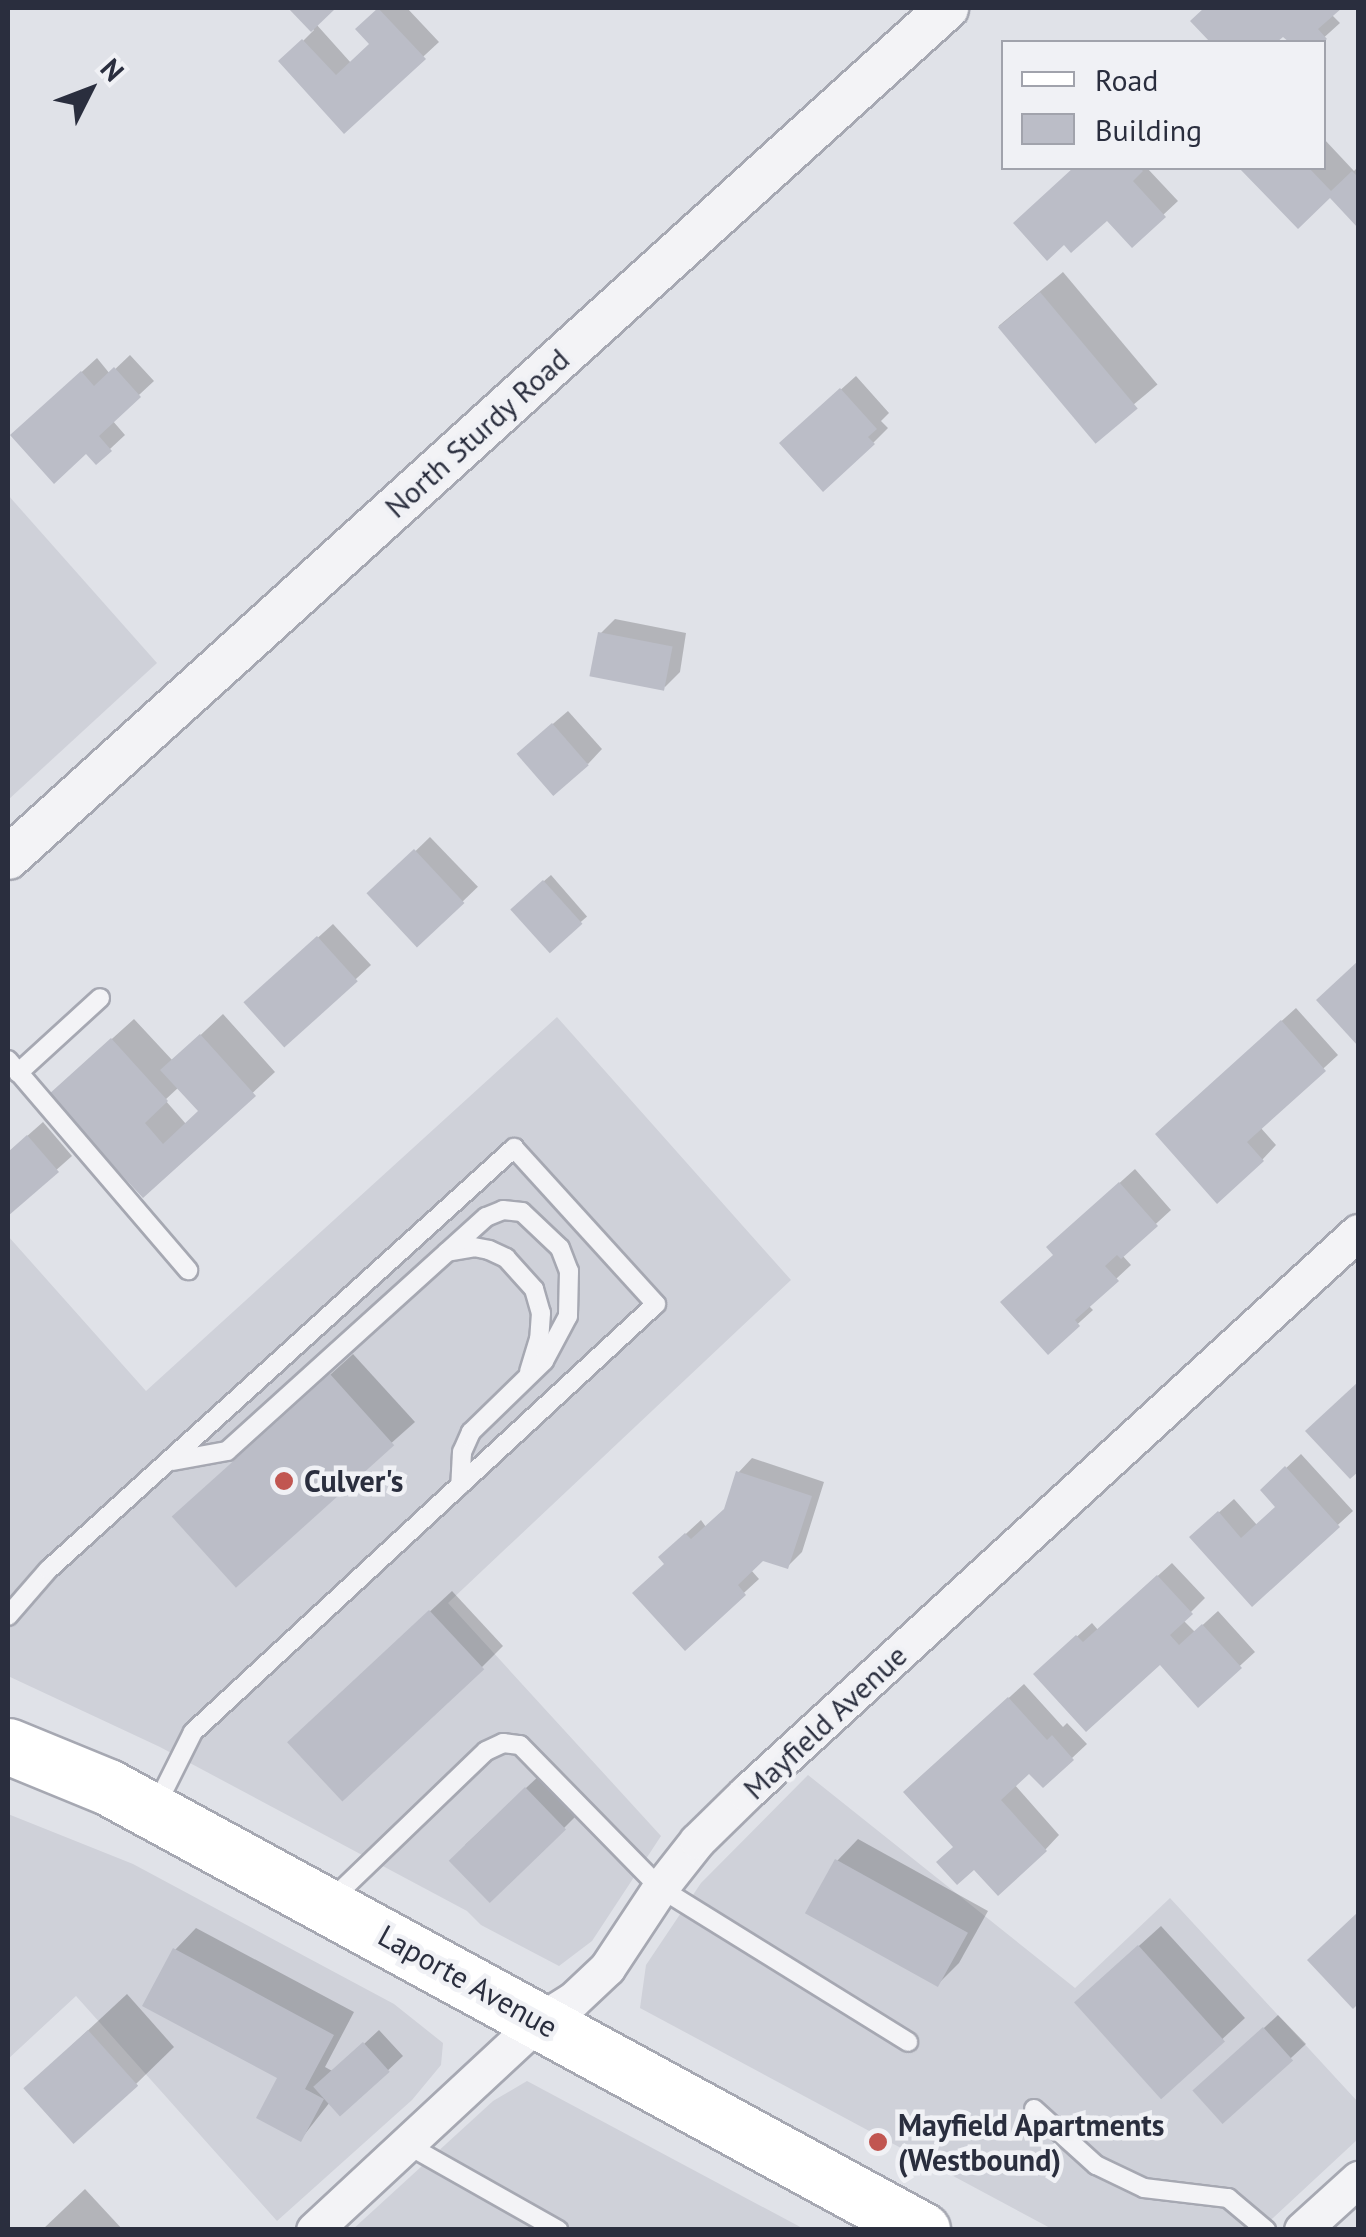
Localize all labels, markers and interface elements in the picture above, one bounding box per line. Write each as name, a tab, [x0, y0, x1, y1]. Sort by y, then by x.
north arrow	[40, 40, 140, 140]
legend	[1001, 40, 1326, 170]
text: N	[93, 50, 133, 89]
text: Road	[1095, 60, 1159, 99]
text: Building	[1095, 110, 1202, 149]
street label: North Sturdy Road	[377, 341, 577, 525]
place label: Culver's	[304, 1463, 403, 1499]
marker: Culver's	[273, 1470, 295, 1492]
street label: Mayfield Avenue	[736, 1637, 914, 1807]
street label: Laporte Avenue	[372, 1917, 564, 2045]
place label: Mayfield Apartments (Westbound)	[898, 2107, 1166, 2178]
marker: Mayfield Apartments (Westbound)	[867, 2131, 889, 2153]

